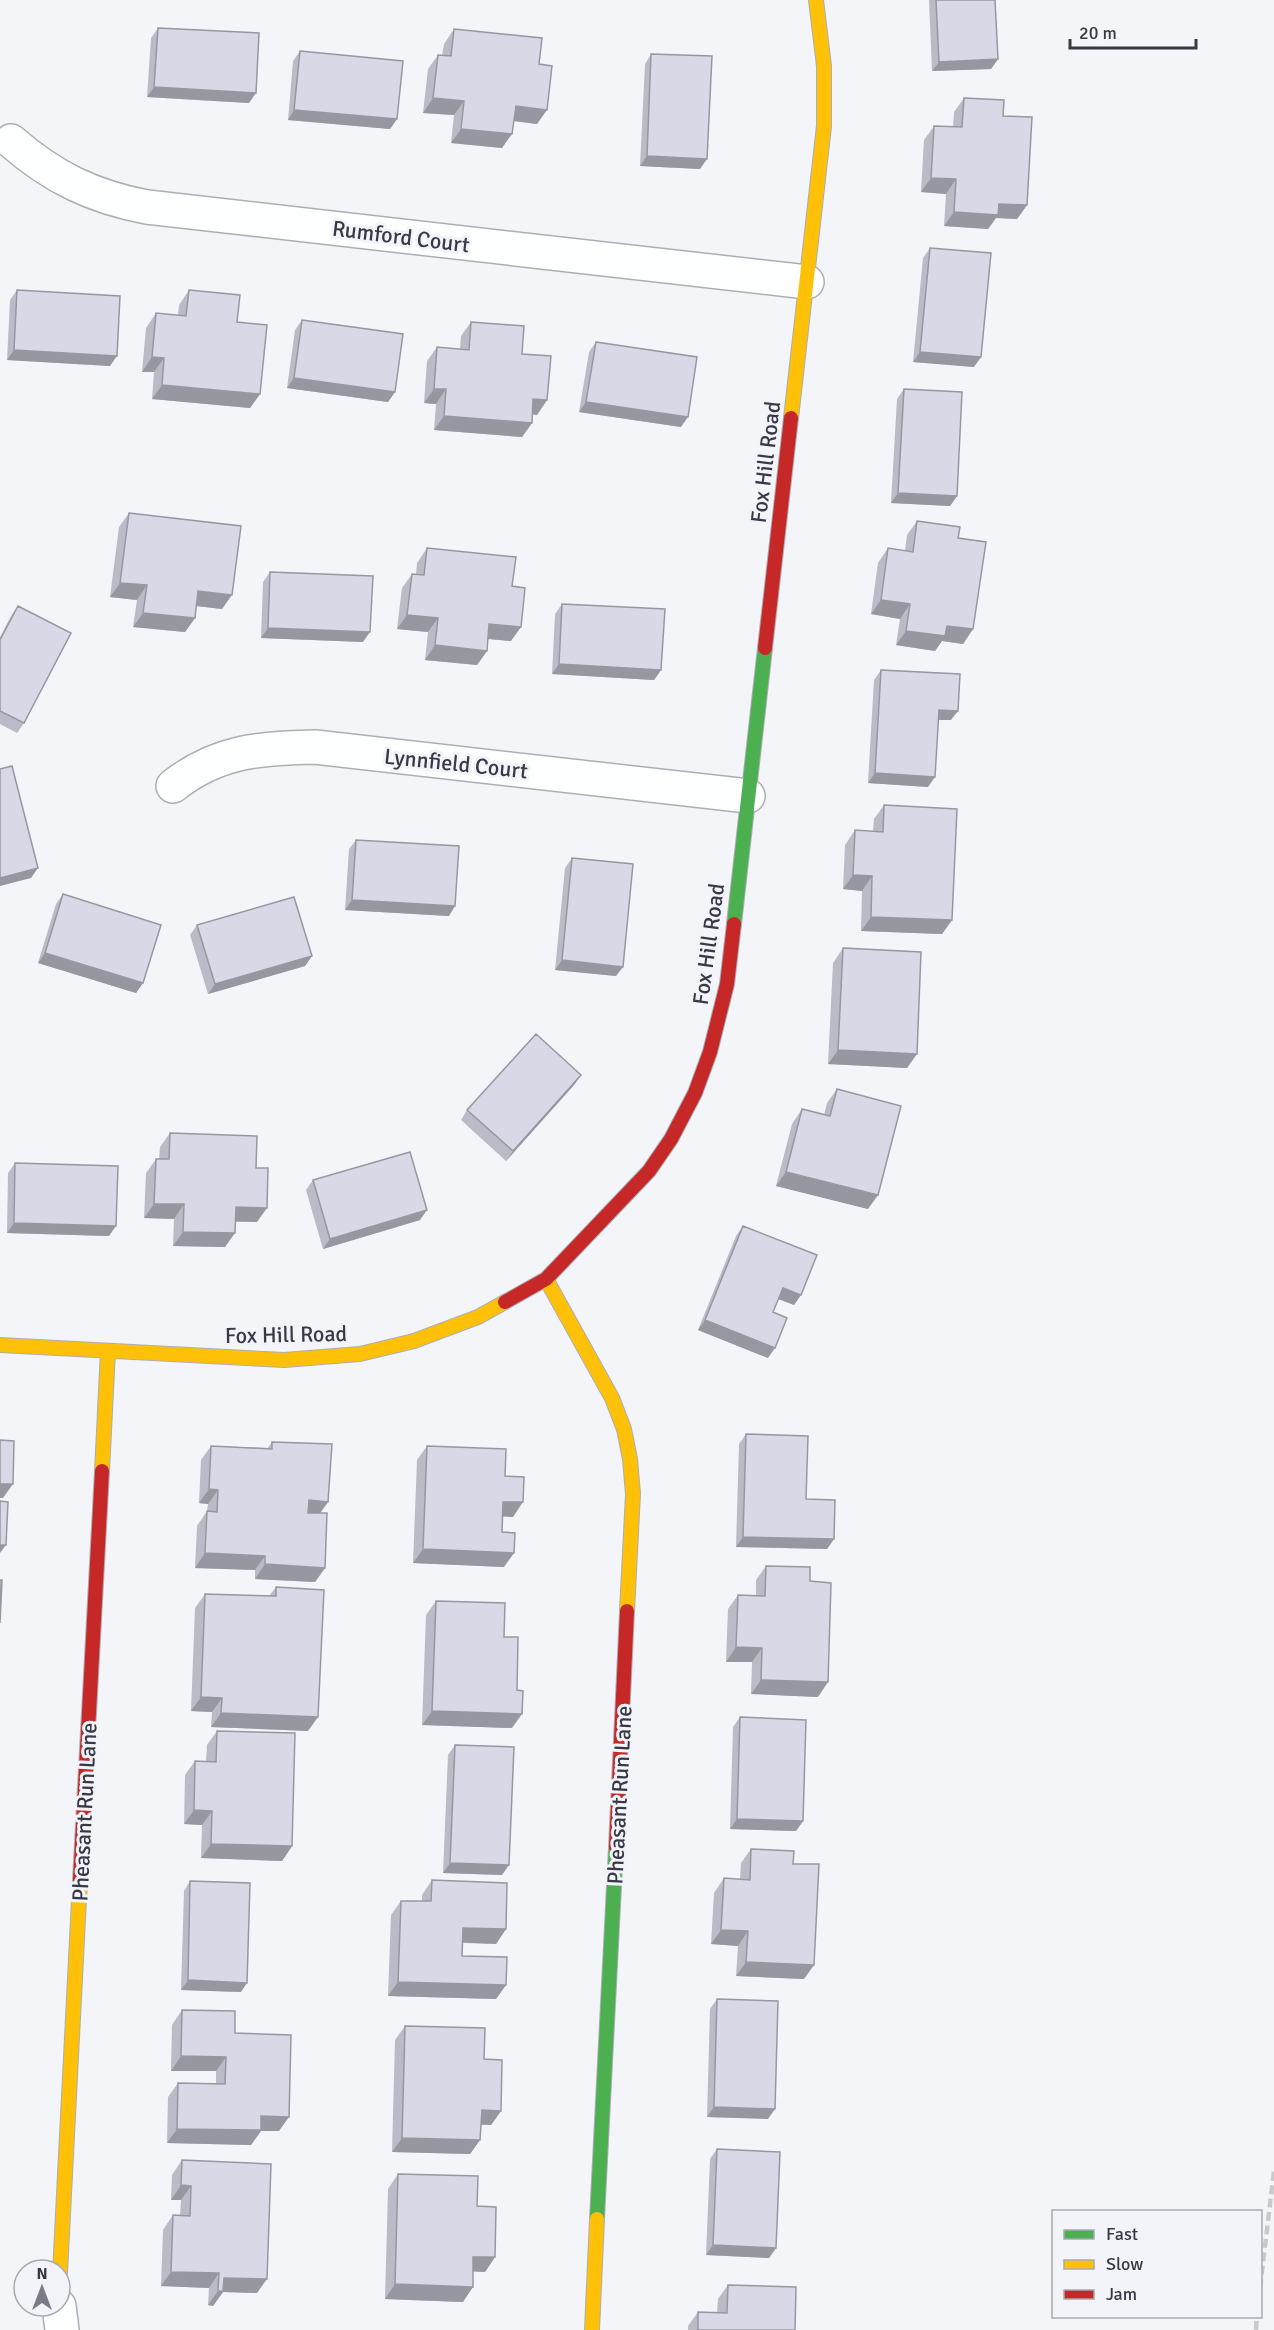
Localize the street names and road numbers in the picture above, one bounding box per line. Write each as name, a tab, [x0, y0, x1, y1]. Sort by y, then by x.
street label: Rumford Court	[331, 215, 471, 258]
street label: Fox Hill Road	[745, 400, 786, 524]
street label: Lynnfield Court	[383, 743, 529, 784]
street label: Fox Hill Road	[687, 882, 730, 1006]
street label: Fox Hill Road	[225, 1320, 347, 1349]
street label: Pheasant Run Lane	[601, 1705, 638, 1885]
street label: Pheasant Run Lane	[66, 1722, 103, 1902]

